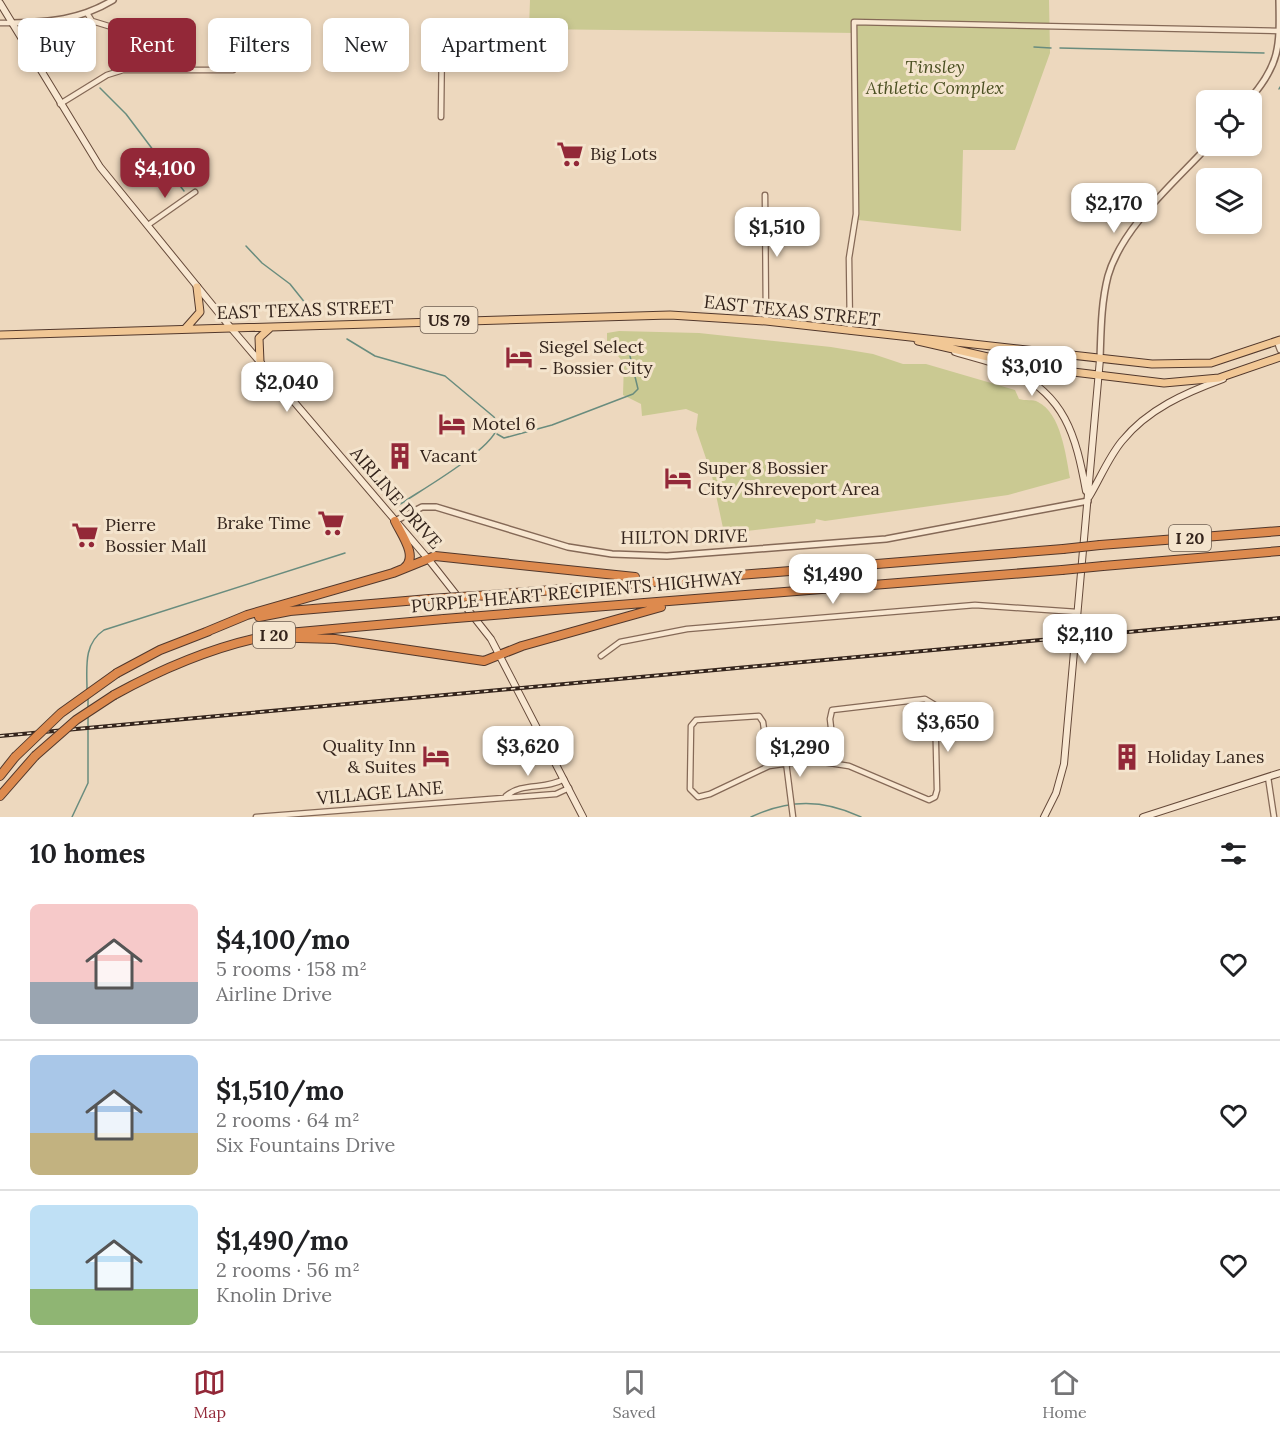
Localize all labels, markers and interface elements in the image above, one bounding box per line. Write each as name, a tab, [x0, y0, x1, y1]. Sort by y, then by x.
chip: Buy	[18, 18, 96, 72]
chip: Rent	[108, 18, 196, 72]
chip: Filters	[208, 18, 311, 72]
chip: New	[323, 18, 409, 72]
chip: Apartment	[421, 18, 568, 72]
park label: Tinsley Athletic Complex	[865, 55, 1004, 99]
map controls	[1196, 90, 1262, 234]
button: locate	[1196, 90, 1262, 156]
supermarket icon: Big Lots	[555, 139, 585, 169]
place label: Big Lots	[590, 142, 657, 165]
pin: $4,100	[116, 148, 214, 199]
text: $4,100	[134, 155, 196, 180]
button: layers	[1196, 168, 1262, 234]
pin: $2,170	[1065, 183, 1163, 234]
text: $2,170	[1085, 190, 1143, 215]
pin: $1,510	[728, 207, 826, 258]
text: $1,510	[749, 214, 805, 239]
street label: EAST TEXAS STREET	[703, 290, 882, 331]
street label: EAST TEXAS STREET	[216, 295, 394, 324]
road number: US 79	[420, 307, 478, 333]
place label: Siegel Select - Bossier City	[539, 335, 653, 379]
hotel icon: Siegel Select - Bossier City	[504, 342, 534, 372]
pin: $3,010	[983, 346, 1081, 397]
text: $3,010	[1001, 353, 1063, 378]
pin: $2,040	[238, 362, 336, 413]
text: $2,040	[255, 369, 319, 394]
hotel icon: Motel 6	[437, 409, 467, 439]
place label: Motel 6	[472, 412, 536, 435]
street label: AIRLINE DRIVE	[345, 441, 447, 554]
building icon: Vacant	[385, 441, 415, 471]
place label: Vacant	[419, 444, 477, 467]
place label: Super 8 Bossier City/Shreveport Area	[698, 456, 880, 500]
hotel icon: Super 8 Bossier City/Shreveport Area	[663, 463, 693, 493]
supermarket icon: Brake Time	[316, 508, 346, 538]
place label: Brake Time	[217, 511, 311, 534]
place label: Pierre Bossier Mall	[105, 513, 206, 557]
supermarket icon: Pierre Bossier Mall	[70, 520, 100, 550]
street label: HILTON DRIVE	[620, 524, 748, 549]
road number: I 20	[1169, 525, 1211, 551]
pin: $1,490	[784, 554, 882, 605]
text: $1,490	[803, 561, 863, 586]
street label: PURPLE HEART RECIPIENTS HIGHWAY	[410, 565, 744, 617]
pin: $2,110	[1036, 614, 1134, 665]
text: $2,110	[1057, 621, 1113, 646]
road number: I 20	[253, 622, 295, 648]
pin: $3,650	[899, 702, 997, 753]
text: $3,650	[917, 709, 979, 734]
pin: $3,620	[479, 726, 577, 777]
pin: $1,290	[751, 727, 849, 778]
text: $3,620	[497, 733, 559, 758]
place label: Quality Inn & Suites	[322, 734, 416, 778]
text: $1,290	[770, 734, 830, 759]
hotel icon: Quality Inn & Suites	[421, 741, 451, 771]
building icon: Holiday Lanes	[1112, 742, 1142, 772]
place label: Holiday Lanes	[1147, 745, 1264, 768]
street label: VILLAGE LANE	[315, 776, 444, 810]
text: 10 homes	[30, 837, 145, 870]
icon: filters	[1217, 837, 1250, 870]
text: $4,100/mo	[216, 923, 350, 956]
icon: home	[78, 928, 150, 1000]
icon: heart	[1217, 948, 1250, 981]
text: 5 rooms · 158 m²	[216, 956, 367, 981]
text: Airline Drive	[216, 981, 332, 1006]
text: $1,510/mo	[216, 1074, 344, 1107]
icon: home	[78, 1079, 150, 1151]
icon: heart	[1217, 1099, 1250, 1132]
text: 2 rooms · 64 m²	[216, 1107, 360, 1132]
text: Six Fountains Drive	[216, 1132, 395, 1157]
text: $1,490/mo	[216, 1224, 348, 1257]
icon: home	[78, 1229, 150, 1301]
icon: heart	[1217, 1249, 1250, 1282]
text: 2 rooms · 56 m²	[216, 1257, 360, 1282]
text: Knolin Drive	[216, 1282, 332, 1307]
tab: Map	[193, 1366, 226, 1422]
tab: Saved	[613, 1366, 656, 1422]
tab: Home	[1042, 1366, 1087, 1422]

